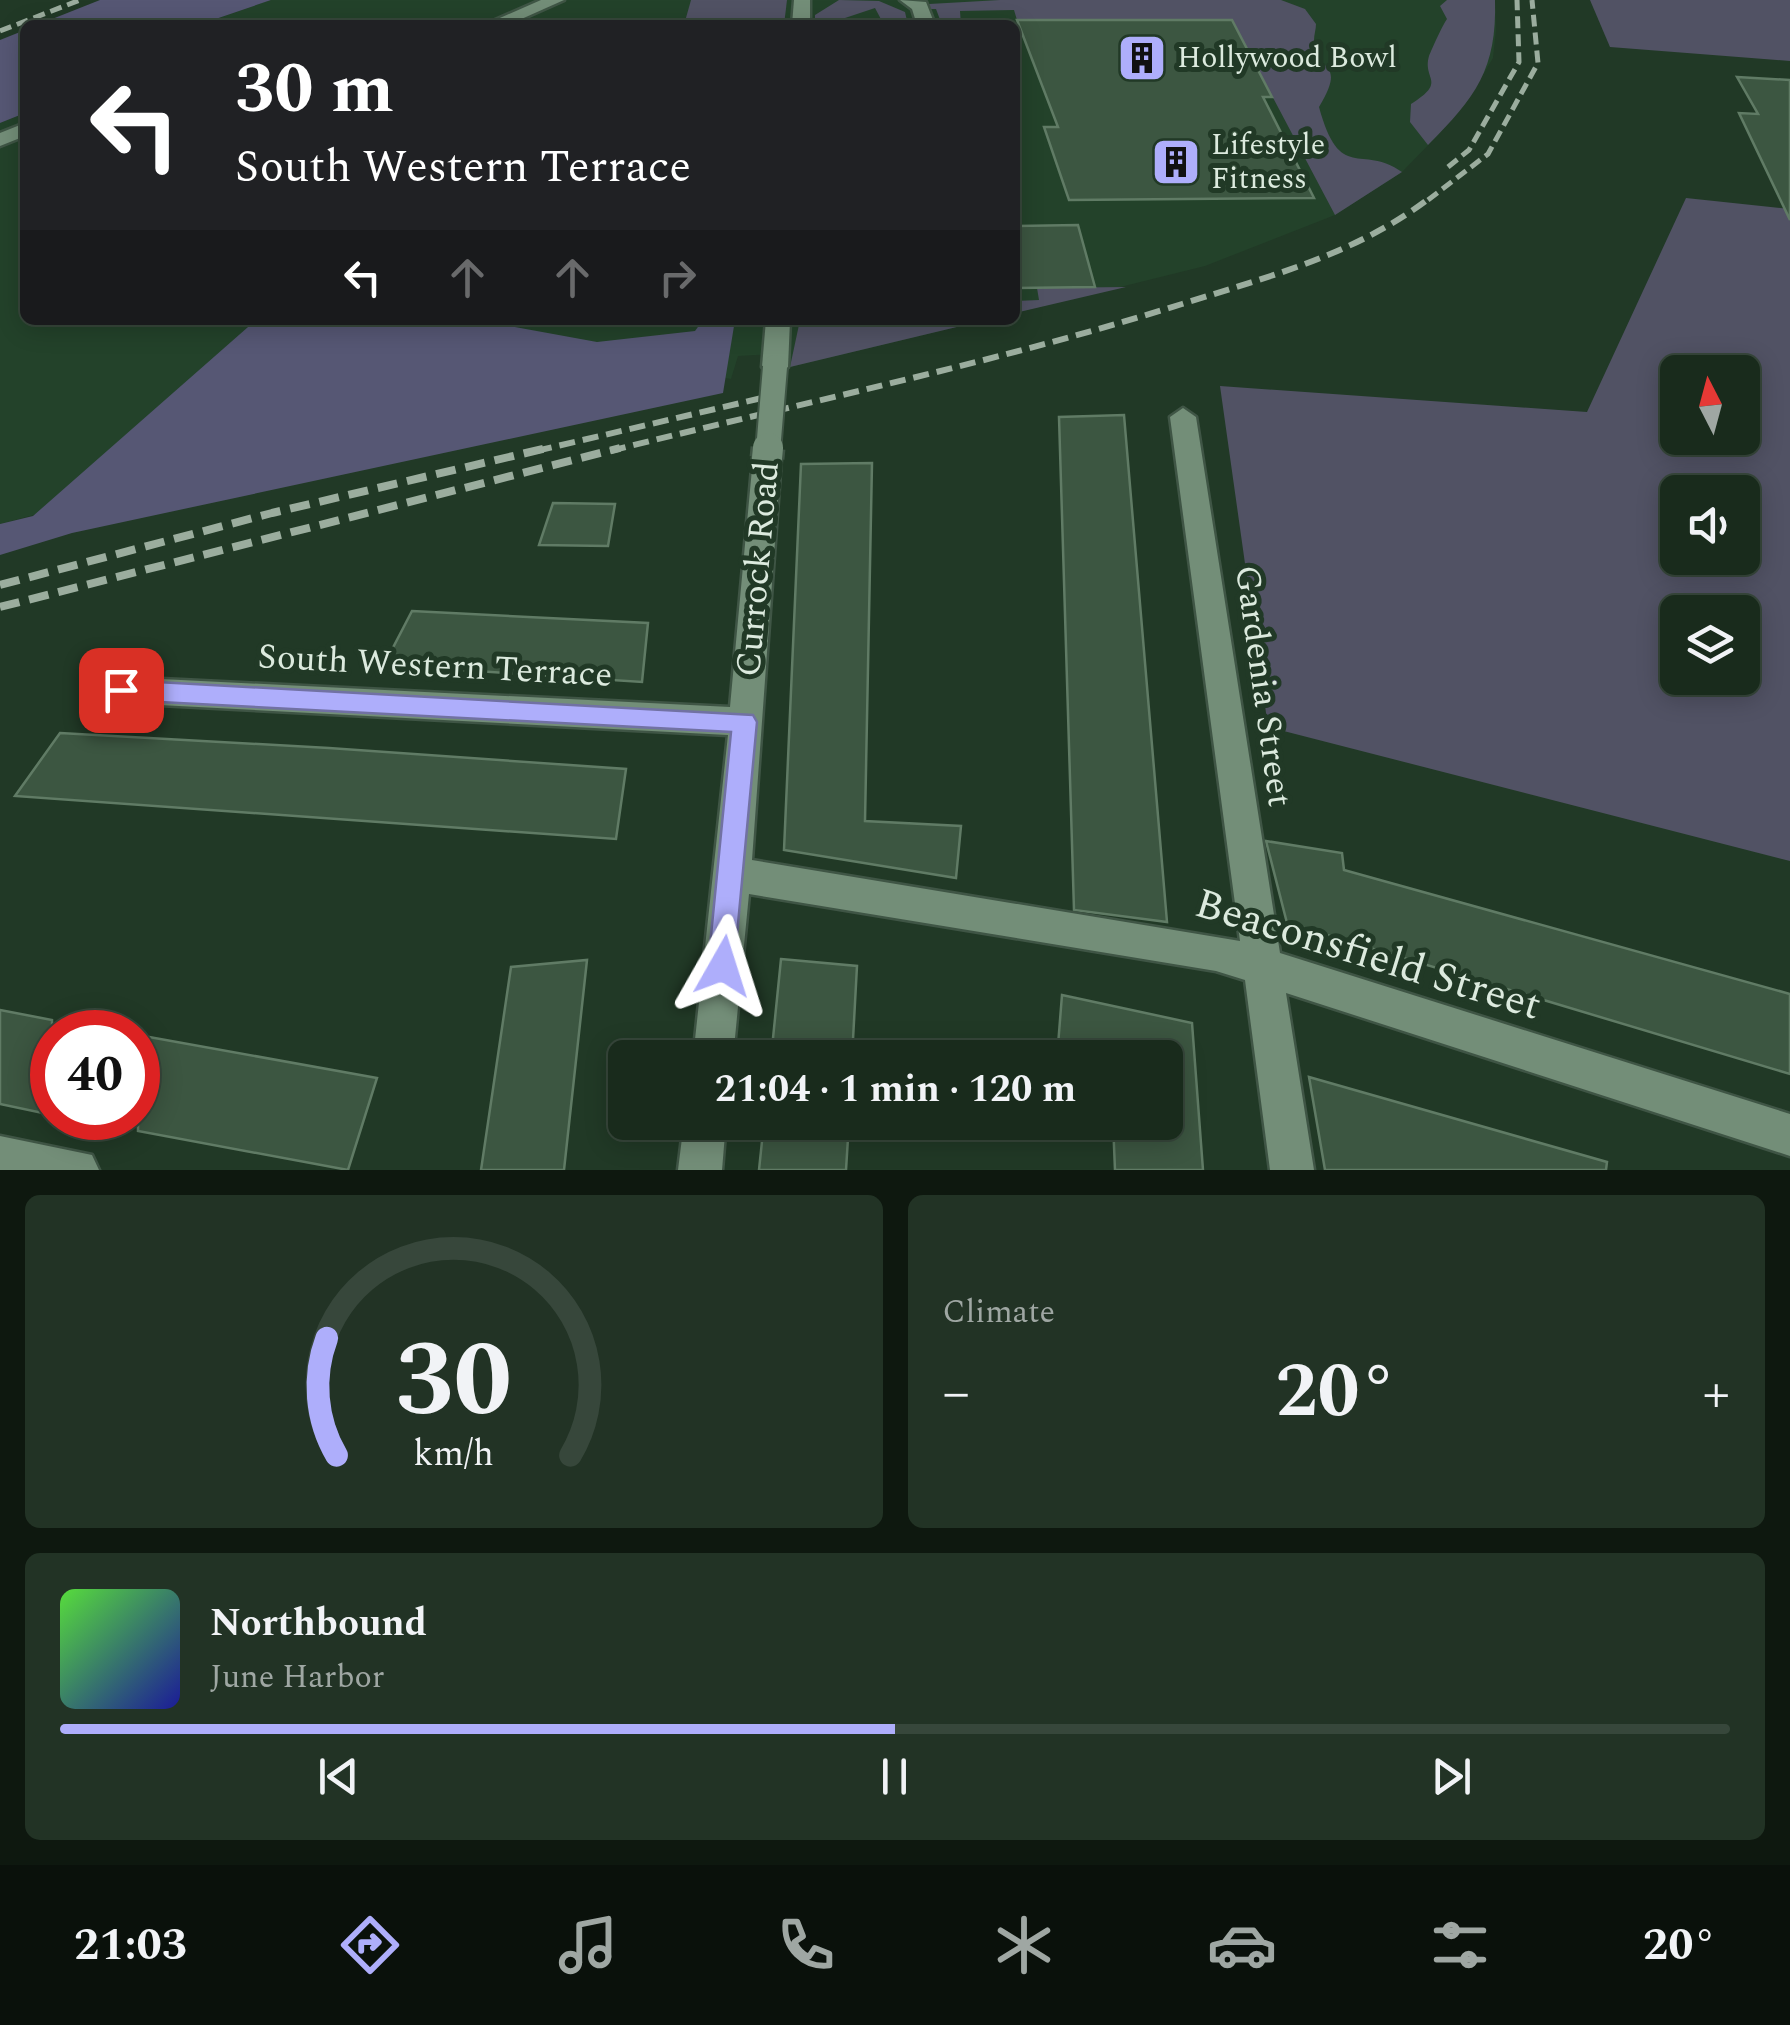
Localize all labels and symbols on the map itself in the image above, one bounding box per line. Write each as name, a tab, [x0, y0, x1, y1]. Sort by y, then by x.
building icon: Hollywood Bowl	[1116, 32, 1168, 84]
place label: Hollywood Bowl	[1177, 35, 1397, 81]
place label: Lifestyle Fitness	[1211, 122, 1325, 202]
building icon: Lifestyle Fitness	[1150, 136, 1202, 188]
north arrow	[1660, 355, 1760, 455]
street label: Currock Road	[722, 459, 794, 679]
street label: Gardenia Street	[1220, 562, 1306, 810]
street label: South Western Terrace	[256, 630, 614, 702]
pin	[79, 648, 164, 733]
street label: Beaconsfield Street	[1187, 872, 1549, 1038]
position arrow	[671, 914, 775, 1018]
speed limit sign: 40	[30, 1010, 160, 1140]

